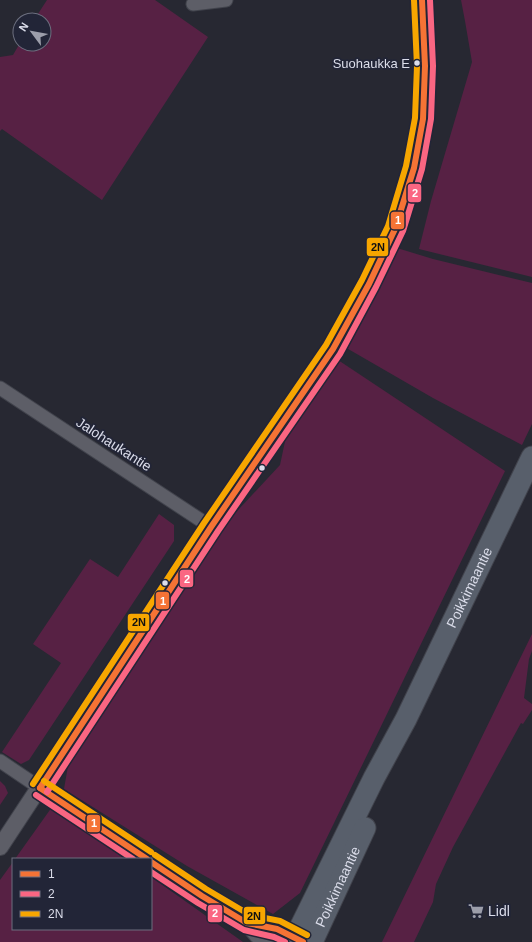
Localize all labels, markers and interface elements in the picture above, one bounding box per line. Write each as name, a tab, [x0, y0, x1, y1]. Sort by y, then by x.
north arrow	[12, 12, 52, 52]
text: N	[16, 20, 31, 33]
place label: Suohaukka E	[333, 56, 410, 71]
marker: Suohaukka E	[412, 58, 422, 68]
line badge: 2	[407, 183, 422, 203]
text: 2	[412, 187, 418, 199]
line badge: 1	[390, 211, 405, 230]
text: 1	[395, 214, 401, 226]
line badge: 2N	[366, 237, 389, 257]
text: 2N	[371, 241, 385, 253]
street label: Jalohaukantie	[73, 414, 155, 474]
unlabelled marker	[257, 463, 267, 473]
street label: Poikkimaantie	[443, 544, 495, 630]
line badge: 2	[179, 569, 194, 588]
text: 2	[184, 573, 190, 585]
unlabelled marker	[160, 578, 170, 588]
line badge: 1	[155, 591, 170, 610]
text: 1	[160, 595, 166, 607]
line badge: 2N	[127, 613, 150, 632]
text: 2N	[132, 616, 146, 628]
line badge: 1	[86, 814, 101, 833]
text: 1	[91, 817, 97, 829]
street label: Poikkimaantie	[312, 844, 363, 930]
legend	[12, 858, 152, 930]
text: 1	[48, 867, 55, 881]
text: 2	[48, 887, 55, 901]
supermarket icon: Lidl	[467, 902, 485, 920]
place label: Lidl	[488, 903, 510, 919]
line badge: 2	[207, 904, 223, 923]
line badge: 2N	[243, 906, 266, 925]
text: 2N	[48, 907, 63, 921]
text: 2	[212, 907, 218, 919]
text: 2N	[247, 910, 261, 922]

